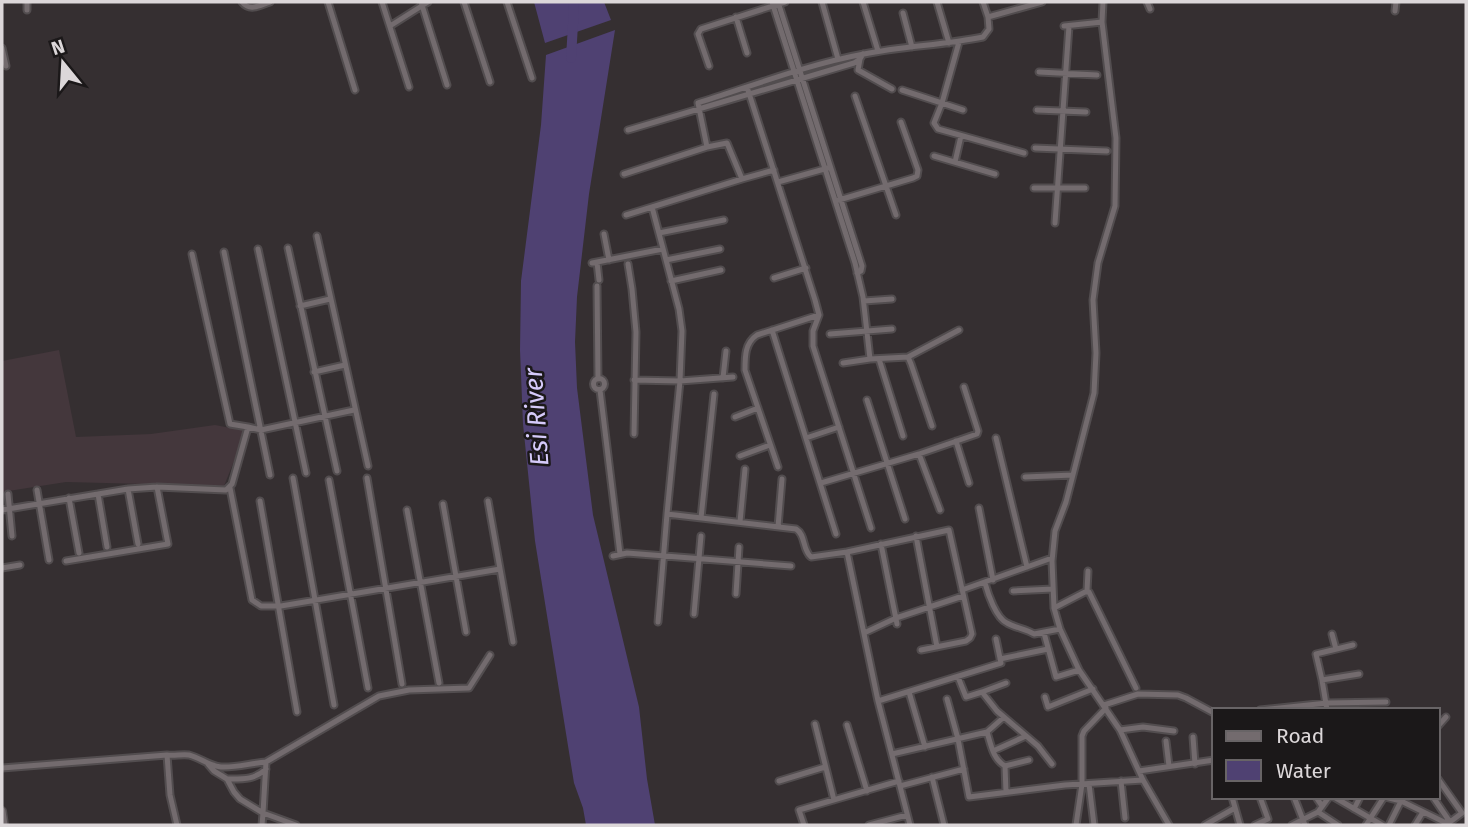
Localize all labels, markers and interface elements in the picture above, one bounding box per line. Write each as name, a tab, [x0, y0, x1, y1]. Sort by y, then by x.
north arrow	[28, 28, 98, 98]
text: N	[48, 34, 67, 60]
water label: Esi River	[518, 366, 555, 467]
legend	[1212, 708, 1440, 799]
text: Road	[1276, 723, 1324, 749]
text: Water	[1276, 758, 1331, 784]

